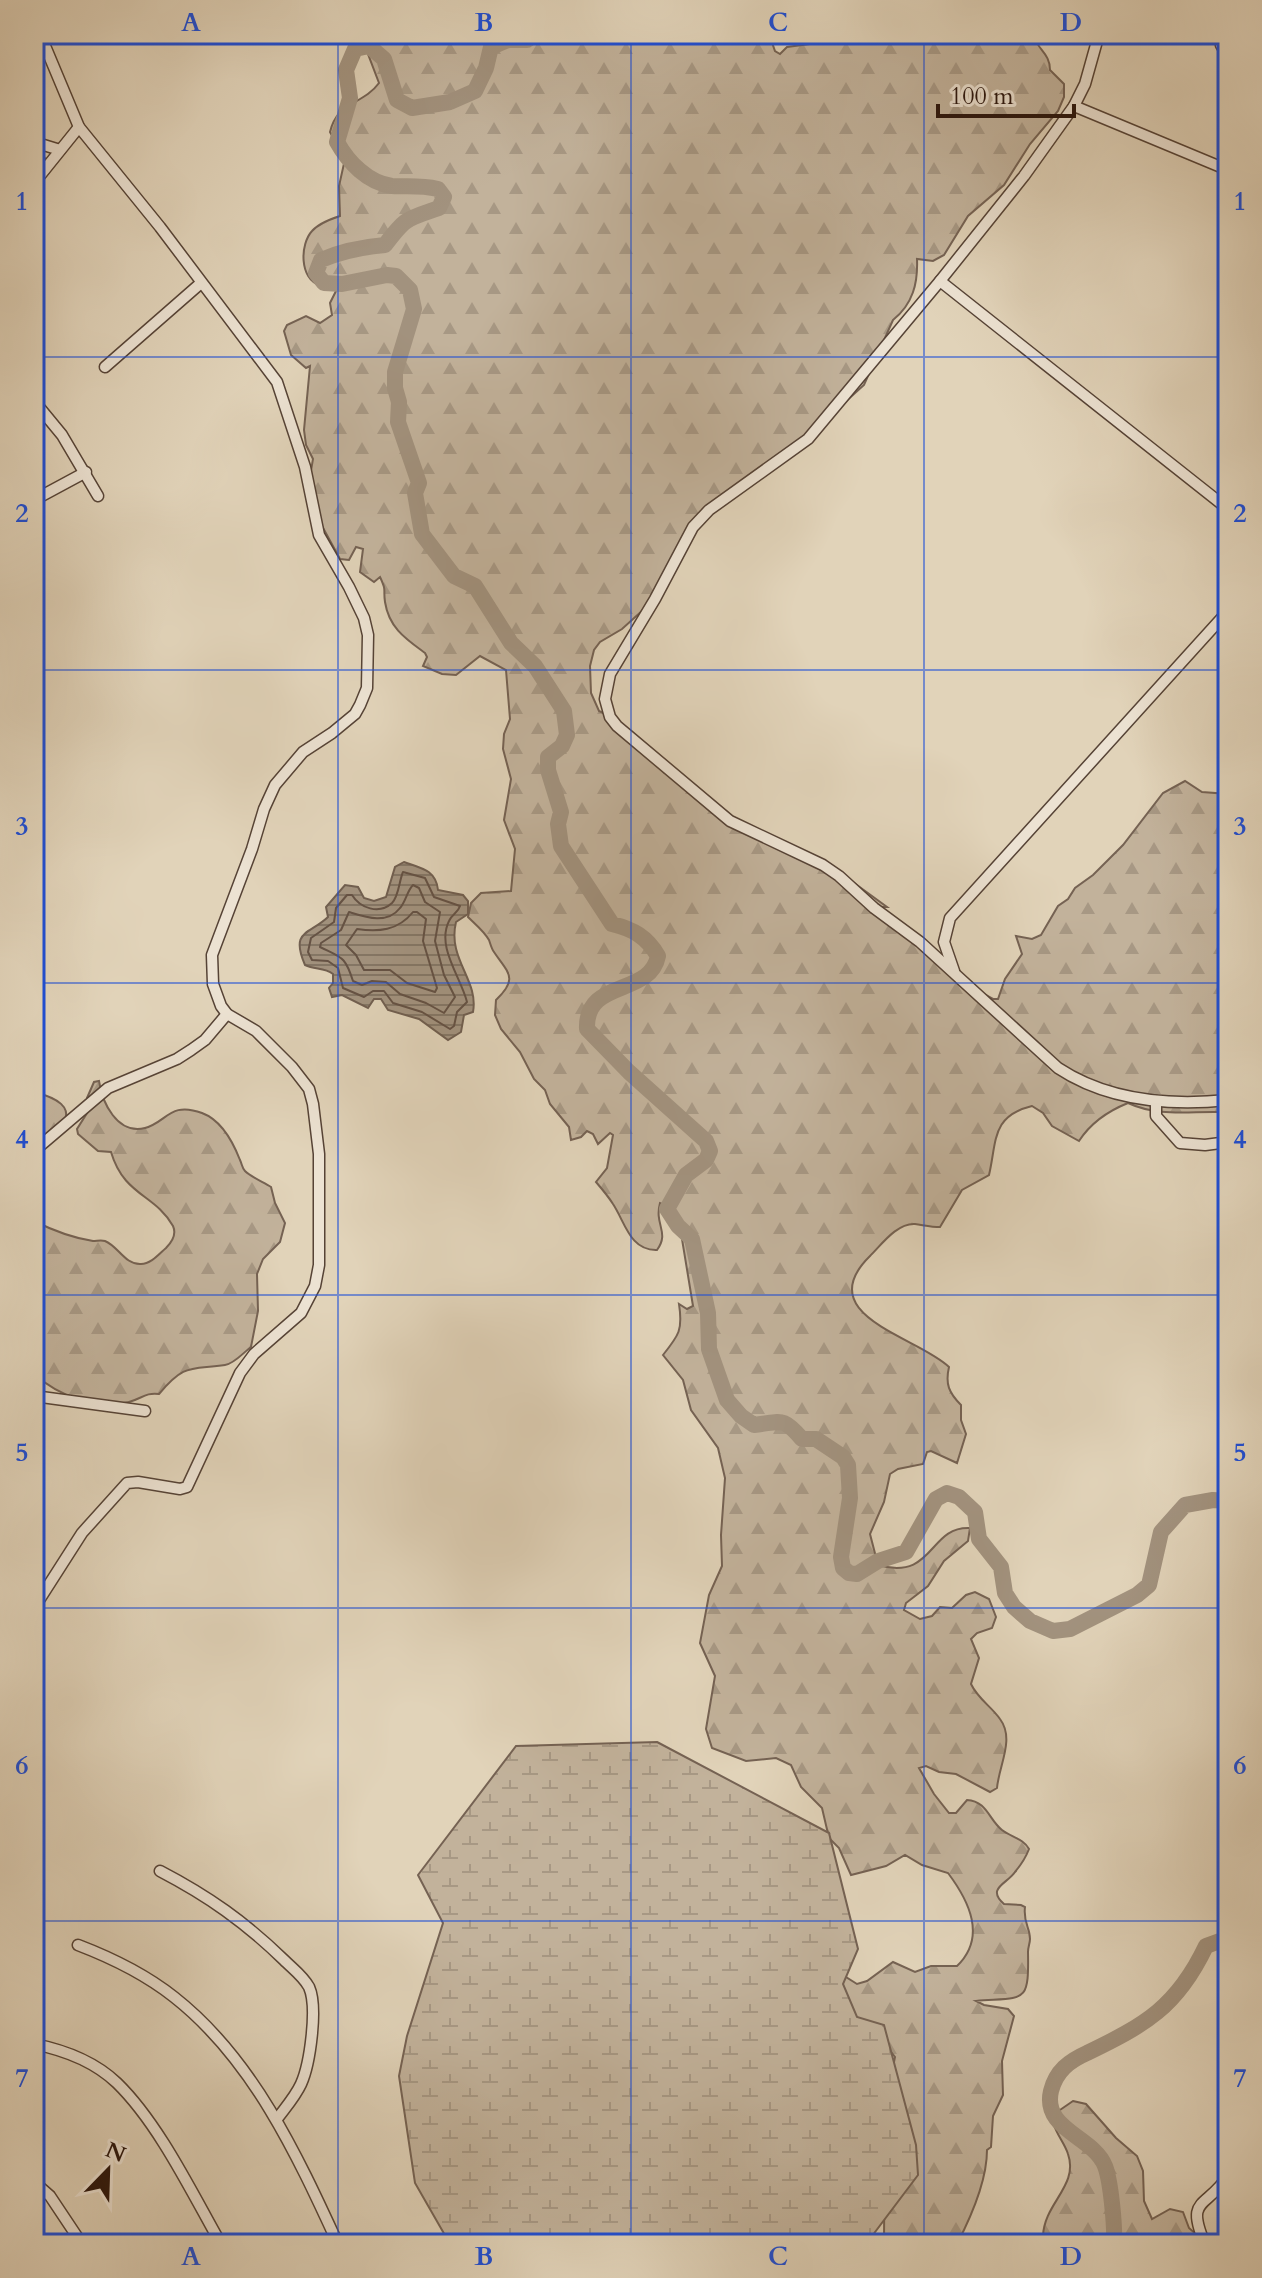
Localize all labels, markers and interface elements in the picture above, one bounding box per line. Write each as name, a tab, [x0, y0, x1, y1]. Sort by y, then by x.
text: A	[181, 5, 201, 40]
text: B	[475, 5, 493, 40]
text: C	[768, 5, 788, 40]
text: D	[1060, 5, 1082, 40]
scale bar	[938, 68, 1074, 118]
text: 100 m	[950, 80, 1014, 113]
text: 1	[15, 184, 29, 219]
text: 1	[1233, 184, 1247, 219]
text: 2	[15, 496, 29, 531]
text: 2	[1233, 496, 1247, 531]
text: 3	[15, 809, 29, 844]
text: 3	[1233, 809, 1247, 844]
text: 4	[15, 1122, 29, 1157]
text: 4	[1233, 1122, 1247, 1157]
text: 5	[15, 1435, 29, 1470]
text: 5	[1233, 1435, 1247, 1470]
text: 6	[15, 1748, 29, 1783]
text: 6	[1233, 1748, 1247, 1783]
text: 7	[15, 2061, 29, 2096]
text: 7	[1233, 2061, 1247, 2096]
north arrow	[68, 2130, 148, 2210]
text: N	[101, 2135, 130, 2170]
text: A	[181, 2239, 201, 2274]
text: B	[475, 2239, 493, 2274]
text: C	[768, 2239, 788, 2274]
text: D	[1060, 2239, 1082, 2274]

